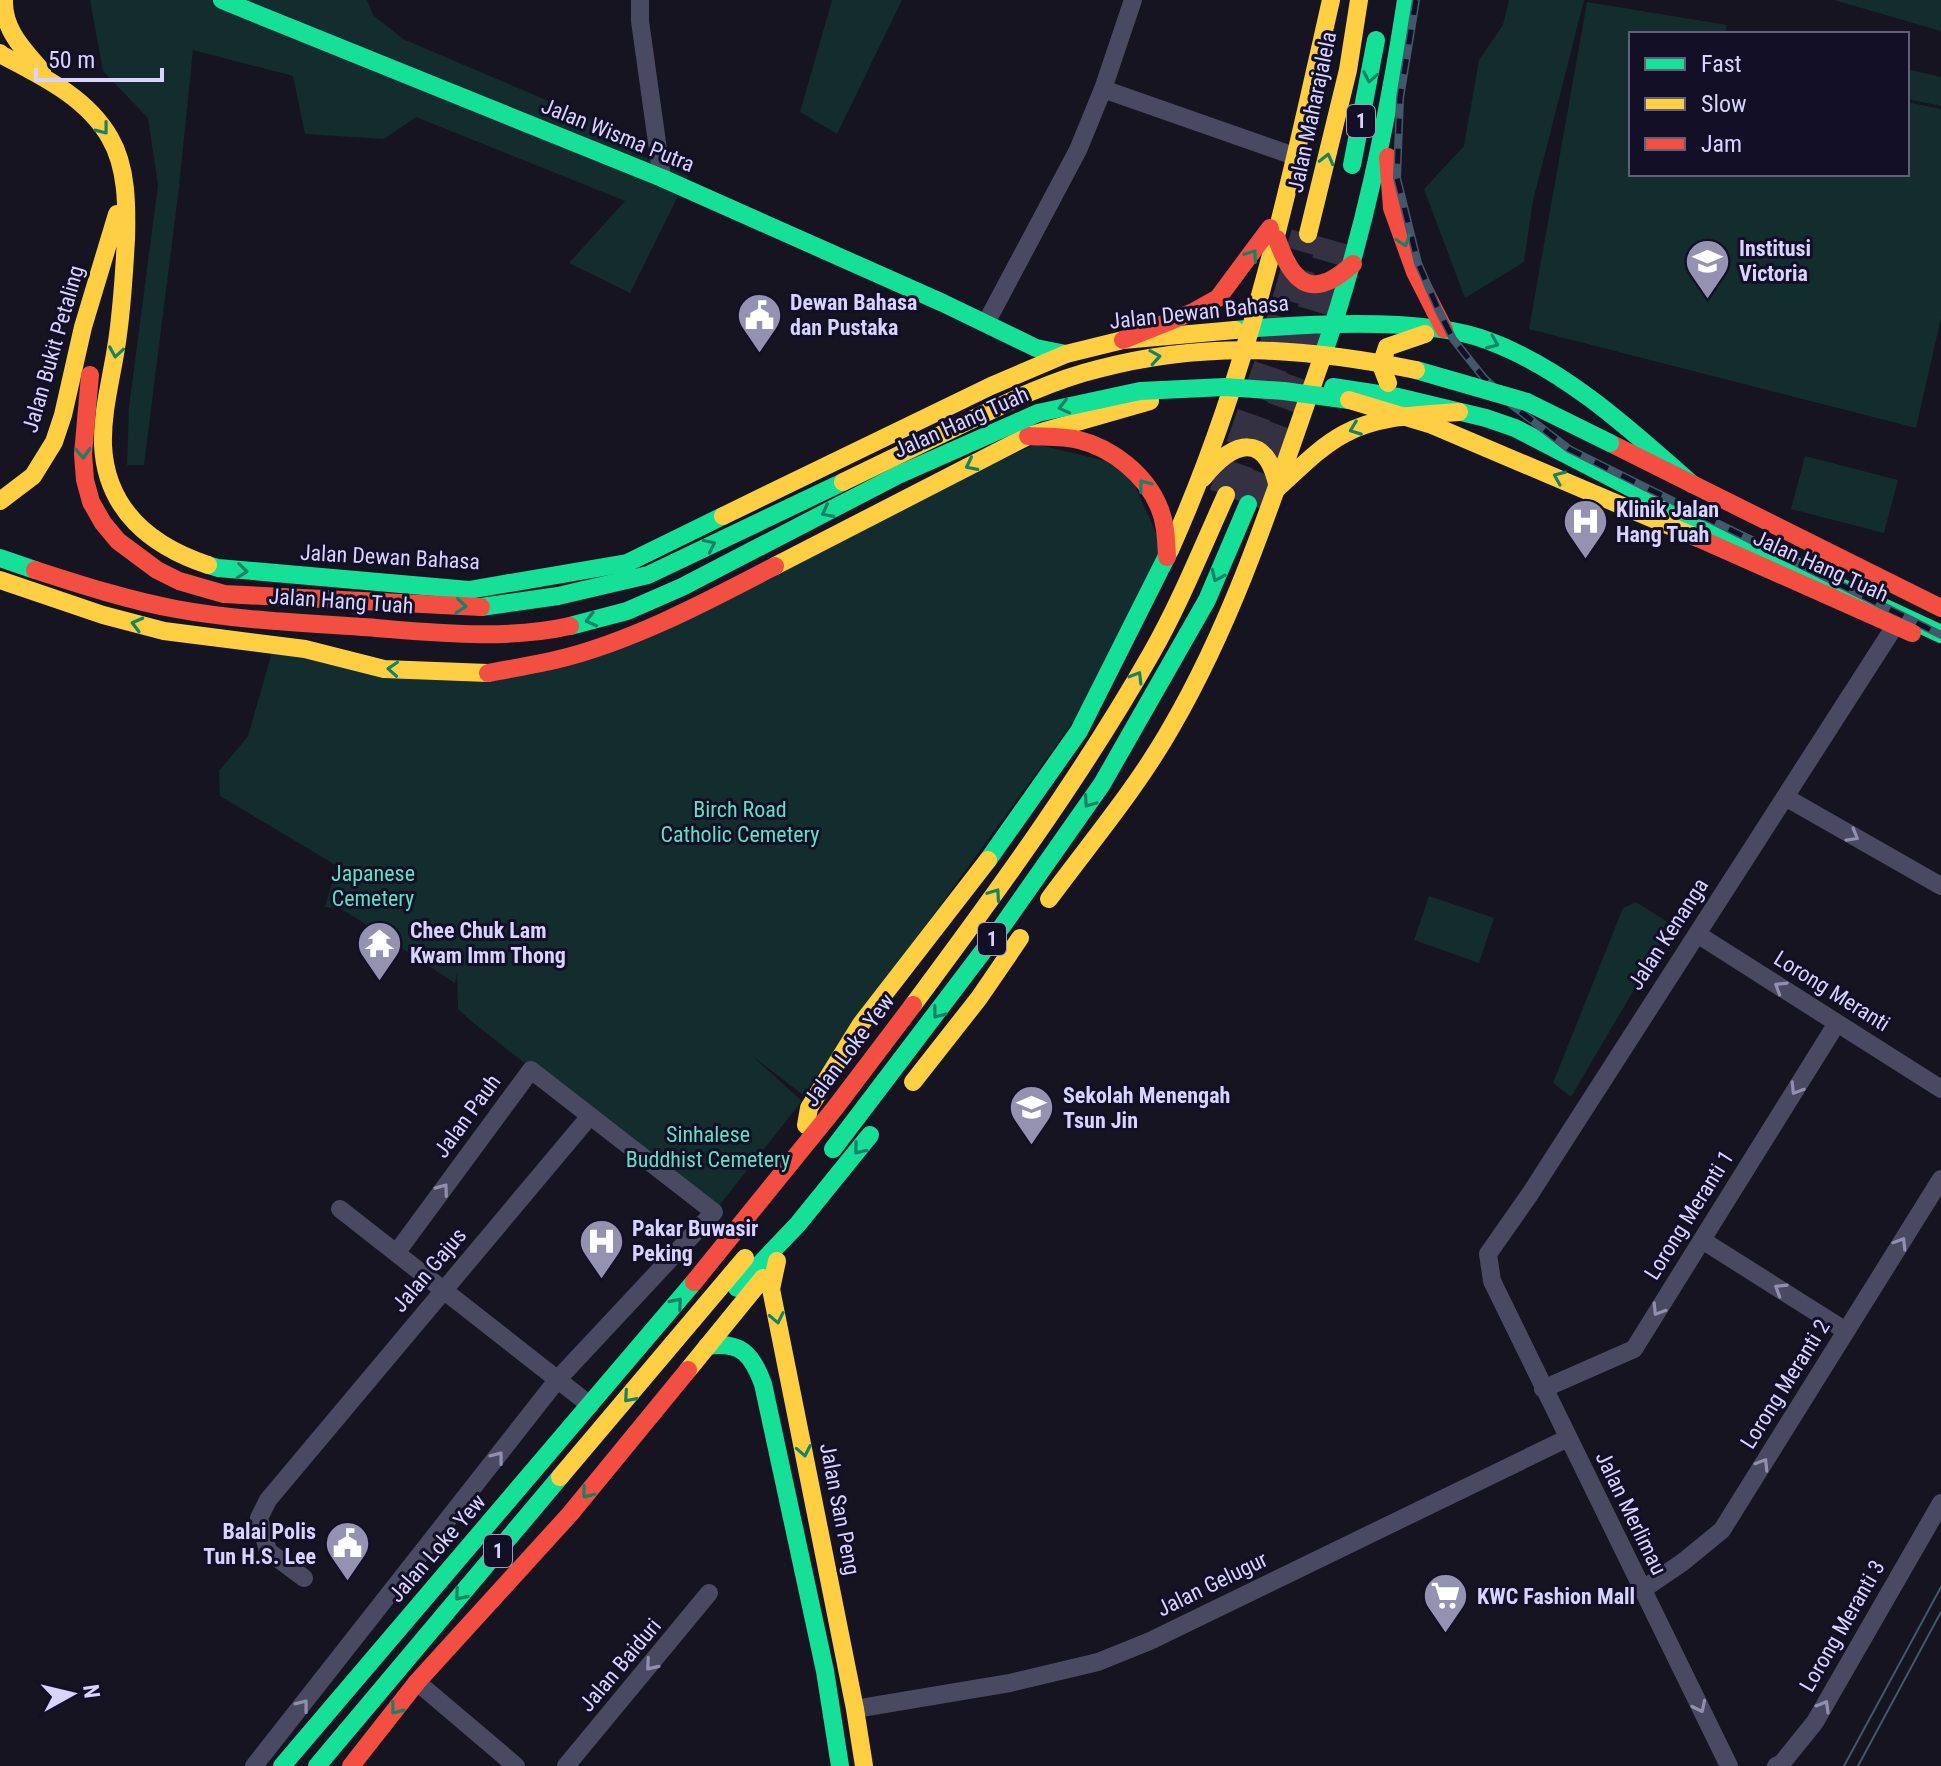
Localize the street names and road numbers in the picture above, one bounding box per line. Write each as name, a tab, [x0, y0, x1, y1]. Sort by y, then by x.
street label: Jalan Maharajalela	[1283, 29, 1341, 195]
street label: Jalan Wisma Putra	[538, 93, 698, 177]
road number: 1	[1347, 105, 1375, 137]
street label: Jalan Bukit Petaling	[17, 263, 89, 435]
street label: Jalan Dewan Bahasa	[1108, 290, 1290, 334]
street label: Jalan Hang Tuah	[890, 381, 1032, 463]
street label: Jalan Hang Tuah	[1750, 525, 1892, 607]
street label: Jalan Dewan Bahasa	[299, 540, 481, 574]
street label: Jalan Hang Tuah	[268, 583, 414, 619]
street label: Jalan Kenanga	[1623, 874, 1713, 994]
road number: 1	[978, 923, 1006, 955]
street label: Lorong Meranti	[1770, 946, 1894, 1036]
street label: Jalan Loke Yew	[799, 989, 899, 1111]
street label: Jalan Pauh	[429, 1070, 505, 1162]
street label: Lorong Meranti 1	[1639, 1146, 1739, 1284]
street label: Jalan Gajus	[387, 1223, 471, 1317]
street label: Lorong Meranti 2	[1735, 1315, 1835, 1453]
street label: Jalan San Peng	[815, 1441, 865, 1577]
street label: Jalan Merlimau	[1590, 1447, 1672, 1579]
street label: Jalan Loke Yew	[383, 1489, 491, 1607]
road number: 1	[484, 1535, 512, 1567]
street label: Jalan Gelugur	[1153, 1546, 1272, 1621]
street label: Lorong Meranti 3	[1794, 1556, 1890, 1696]
street label: Jalan Baiduri	[574, 1614, 666, 1716]

